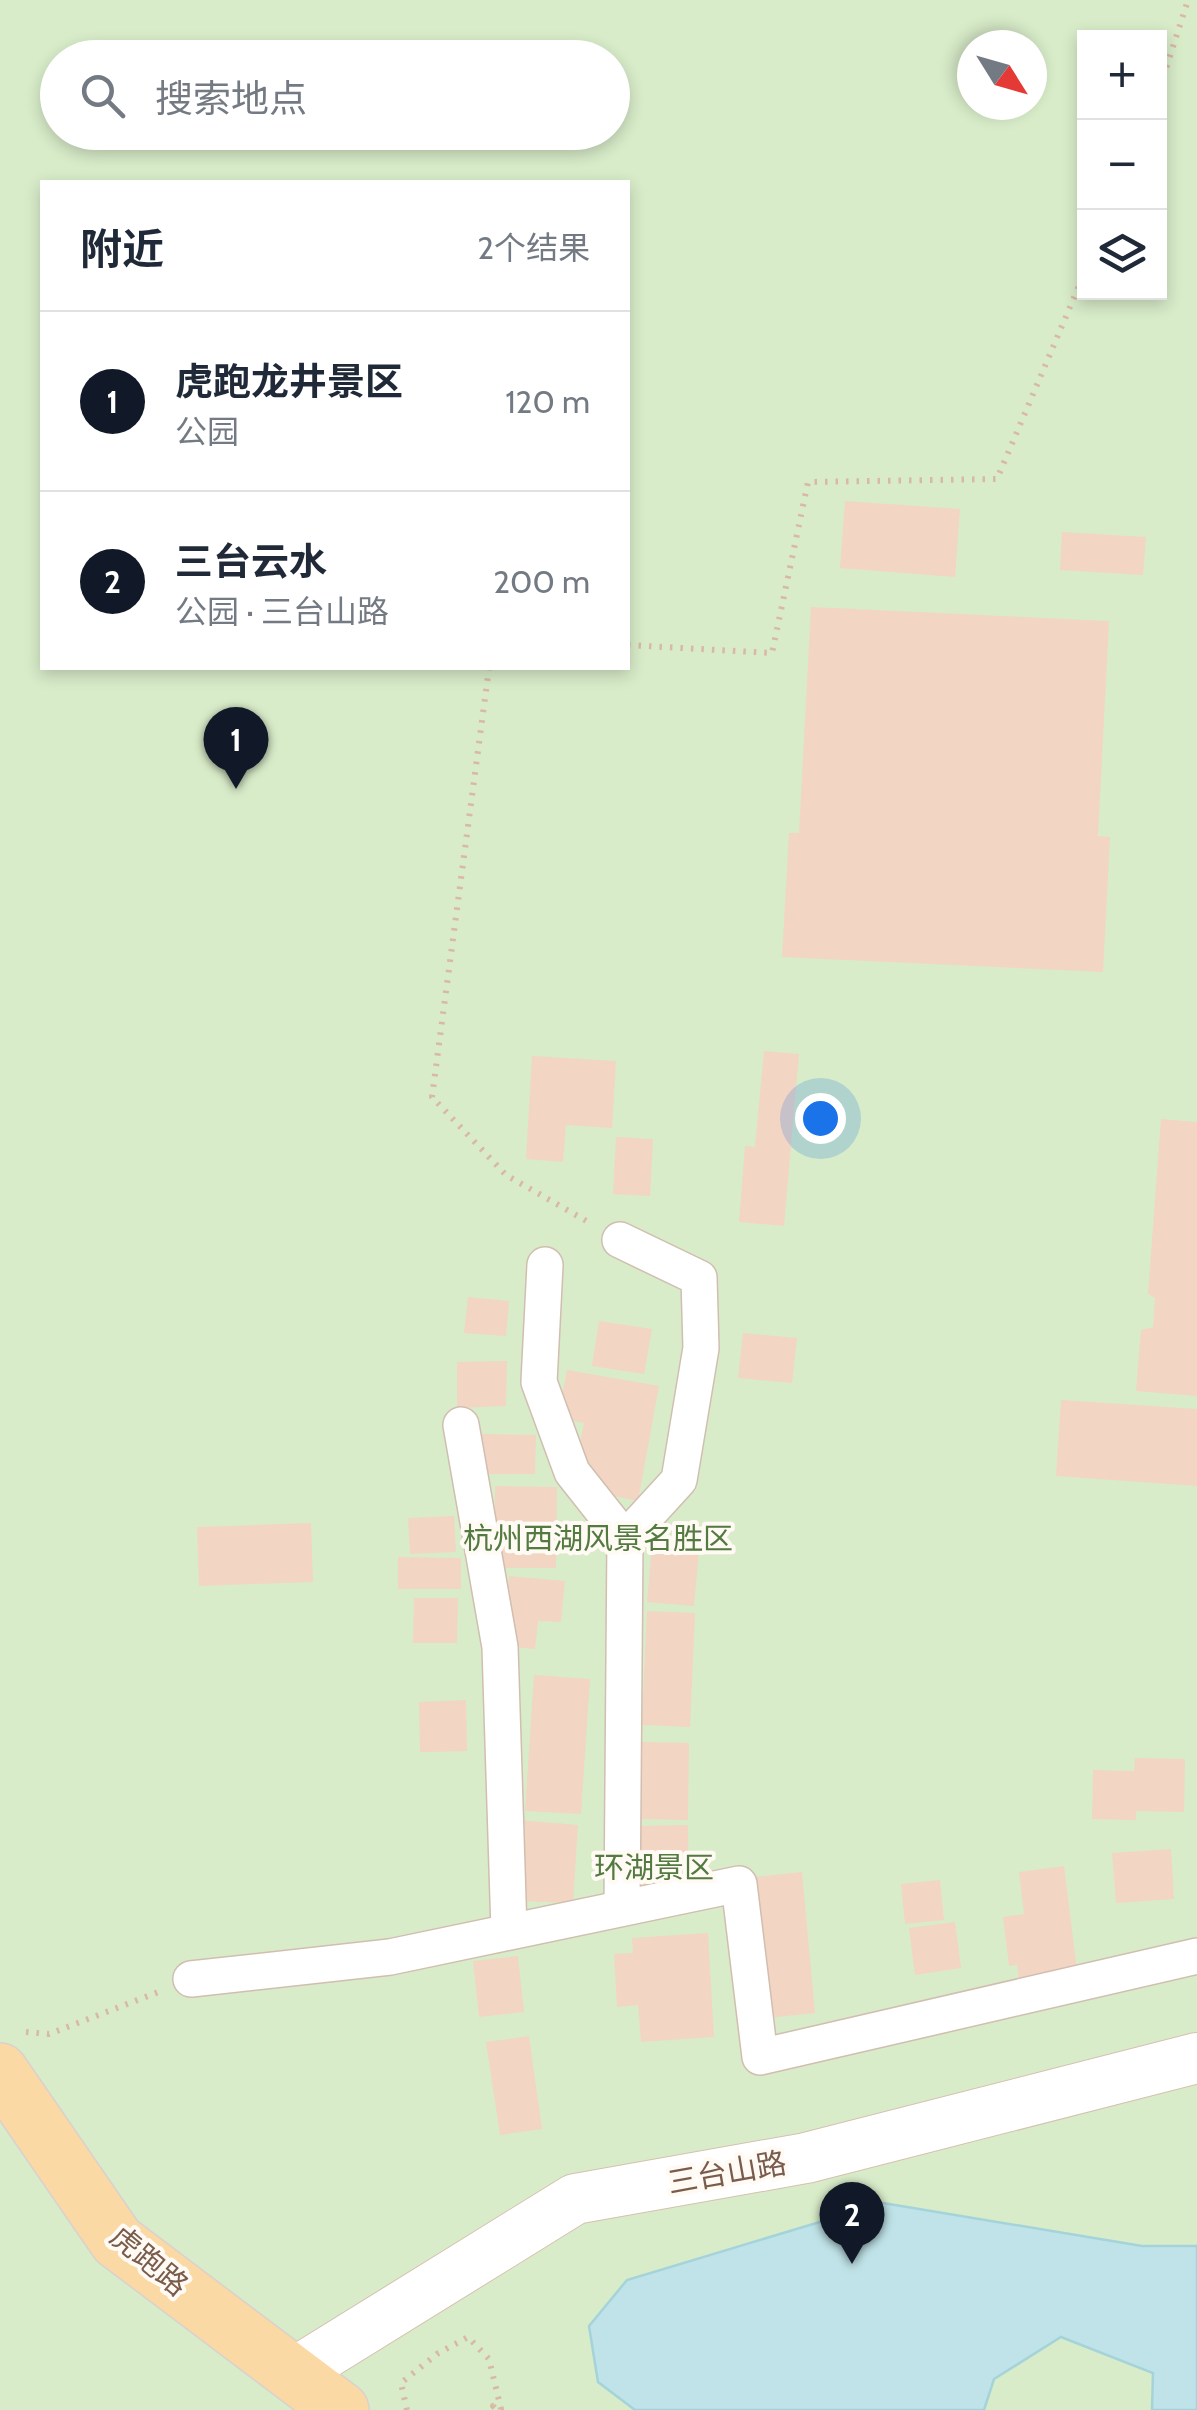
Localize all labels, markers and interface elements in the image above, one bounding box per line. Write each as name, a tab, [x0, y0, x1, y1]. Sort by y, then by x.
north arrow	[957, 30, 1047, 120]
map controls	[1077, 30, 1167, 300]
button: +	[1077, 30, 1167, 120]
search box	[40, 40, 630, 150]
icon: search	[75, 68, 130, 123]
text: 搜索地点	[155, 75, 307, 122]
button: −	[1077, 120, 1167, 210]
button: layers	[1077, 210, 1167, 300]
text: 附近	[80, 223, 164, 275]
text: 2个结果	[477, 228, 590, 267]
text: 虎跑龙井景区	[175, 358, 403, 405]
text: 1	[107, 382, 118, 421]
text: 120 m	[505, 382, 590, 421]
text: 公园	[175, 412, 239, 451]
text: 三台云水	[175, 538, 327, 585]
text: 2	[104, 562, 121, 601]
text: 200 m	[493, 562, 590, 601]
text: 公园 · 三台山路	[175, 592, 389, 631]
pin: 1	[204, 706, 268, 789]
your location	[795, 1093, 846, 1144]
park label: 杭州西湖风景名胜区	[463, 1520, 733, 1557]
park label: 环湖景区	[594, 1849, 714, 1886]
street label: 三台山路	[665, 2144, 789, 2201]
pin: 2	[820, 2182, 884, 2264]
street label: 虎跑路	[103, 2218, 196, 2304]

